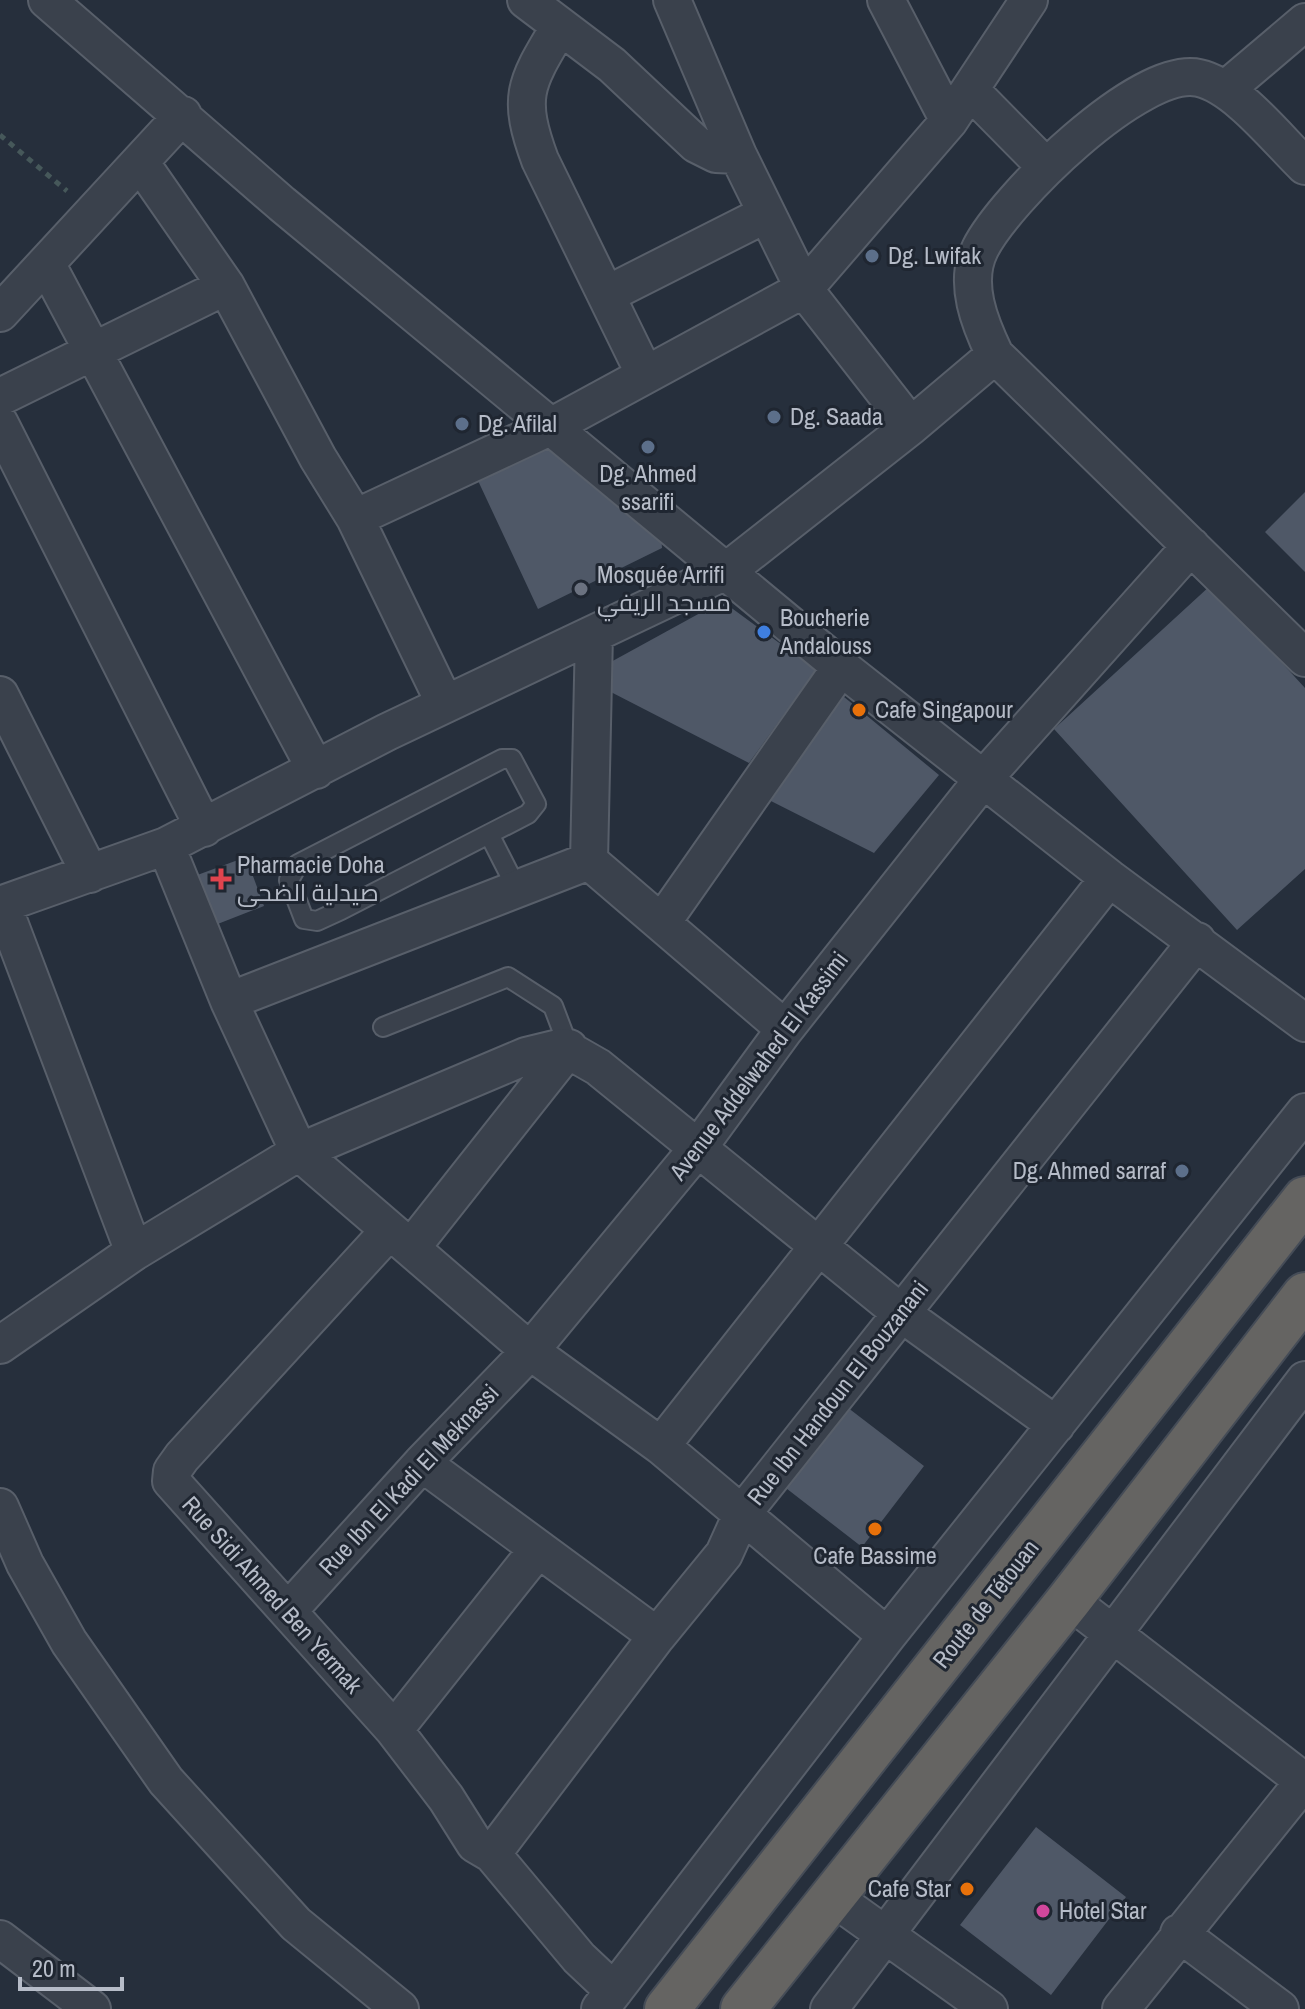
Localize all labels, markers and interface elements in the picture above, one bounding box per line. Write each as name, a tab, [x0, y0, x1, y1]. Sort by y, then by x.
place label: Dg. Lwifak	[888, 239, 981, 271]
marker: Dg. Lwifak	[863, 247, 881, 265]
place label: Dg. Saada	[790, 400, 883, 432]
place label: Dg. Afilal	[478, 407, 557, 439]
marker: Dg. Saada	[765, 408, 783, 426]
marker: Dg. Afilal	[453, 415, 471, 433]
marker: Dg. Ahmed ssarifi	[639, 438, 657, 456]
place label: Dg. Ahmed ssarifi	[599, 457, 697, 517]
place label: Mosquée Arrifi مسجد الريفي	[597, 558, 731, 622]
marker: Mosquée Arrifi مسجد الريفي	[572, 580, 590, 598]
place label: Boucherie Andalouss	[779, 601, 872, 661]
marker: Boucherie Andalouss	[755, 623, 773, 641]
place label: Cafe Singapour	[875, 693, 1013, 725]
marker: Cafe Singapour	[850, 701, 868, 719]
place label: Pharmacie Doha صيدلية الضحى	[237, 848, 385, 908]
marker: Pharmacie Doha صيدلية الضحى	[212, 870, 230, 888]
street label: Avenue Addelwahed El Kassimi	[661, 945, 855, 1187]
place label: Dg. Ahmed sarraf	[1013, 1154, 1167, 1186]
marker: Dg. Ahmed sarraf	[1173, 1162, 1191, 1180]
street label: Rue Ibn Handoun El Bouzanani	[739, 1273, 935, 1511]
street label: Rue Ibn El Kadi El Meknassi	[311, 1377, 505, 1582]
street label: Rue Sidi Ahmed Ben Yermak	[175, 1489, 370, 1700]
marker: Cafe Bassime	[866, 1520, 884, 1538]
street label: Route de Tétouan	[925, 1532, 1046, 1674]
place label: Cafe Bassime	[813, 1539, 937, 1571]
place label: Cafe Star	[868, 1872, 951, 1904]
marker: Cafe Star	[958, 1880, 976, 1898]
place label: Hotel Star	[1059, 1894, 1147, 1926]
marker: Hotel Star	[1034, 1902, 1052, 1920]
scale bar	[20, 1941, 122, 1991]
text: 20 m	[32, 1952, 76, 1984]

